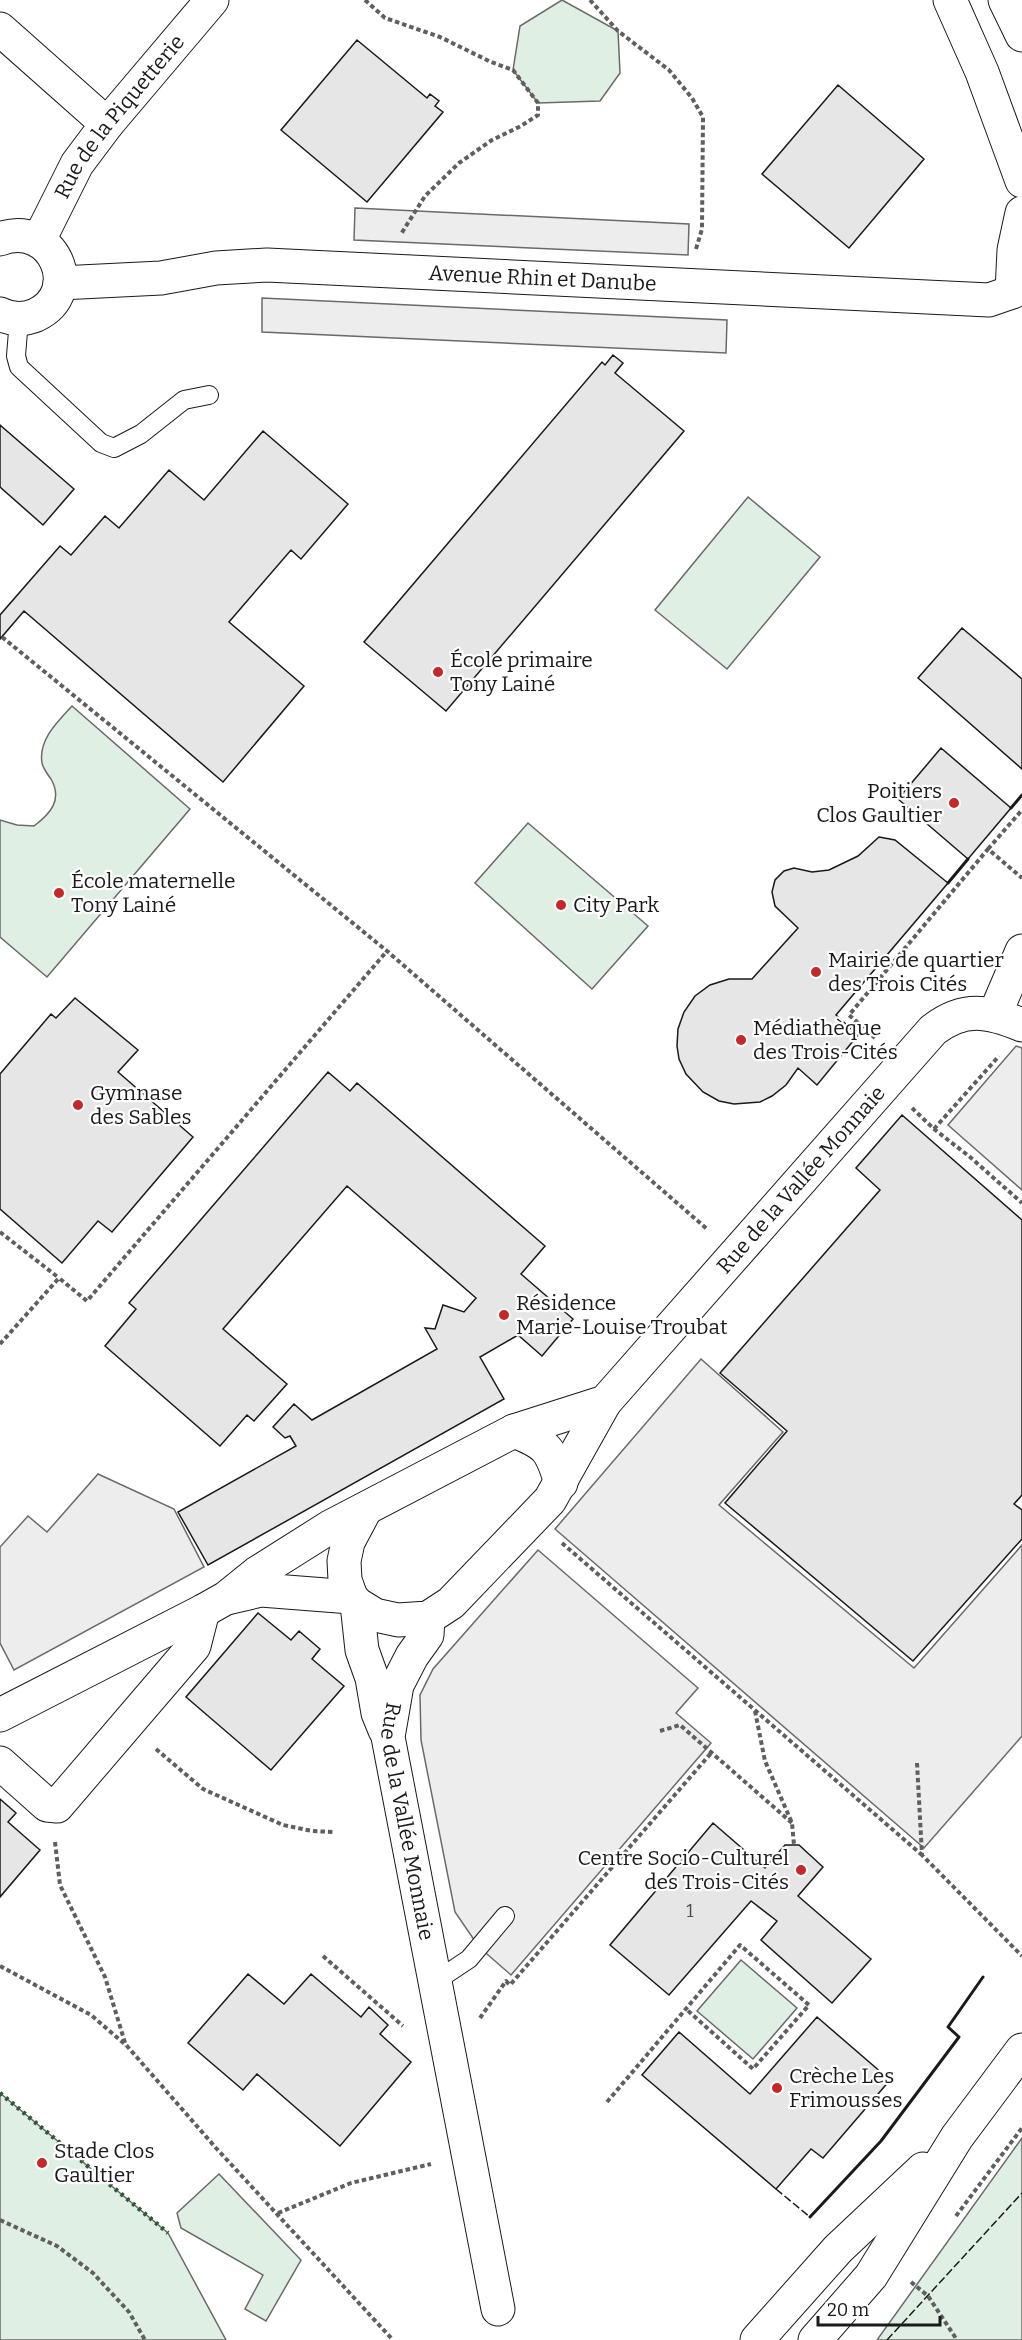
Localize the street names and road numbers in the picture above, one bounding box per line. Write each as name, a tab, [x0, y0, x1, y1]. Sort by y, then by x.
street label: Rue de la Piquetterie	[49, 29, 190, 203]
street label: Avenue Rhin et Danube	[428, 260, 657, 297]
street label: Rue de la Vallée Monnaie	[711, 1080, 891, 1279]
street label: Rue de la Vallée Monnaie	[375, 1700, 440, 1942]

